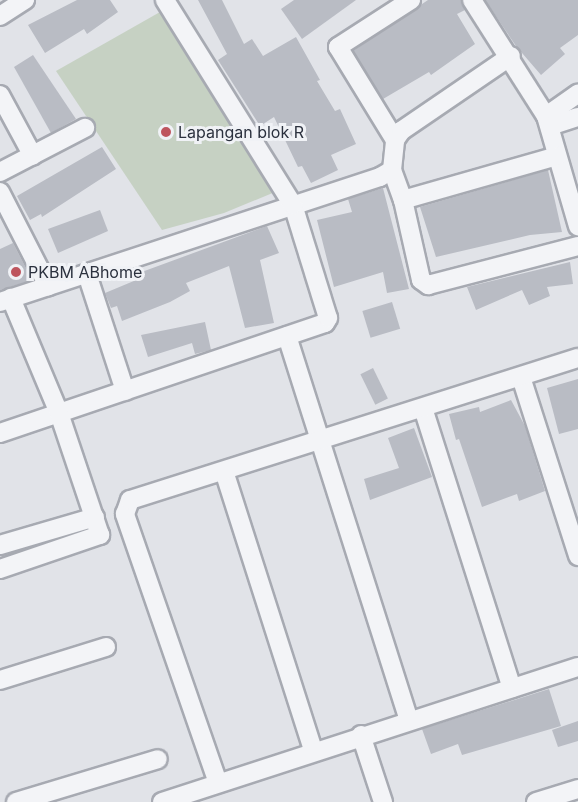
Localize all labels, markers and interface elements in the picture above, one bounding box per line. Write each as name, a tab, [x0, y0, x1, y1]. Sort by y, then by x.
place label: Lapangan blok R	[178, 122, 304, 142]
marker: Lapangan blok R	[159, 125, 173, 139]
place label: PKBM ABhome	[28, 262, 142, 282]
marker: PKBM ABhome	[9, 265, 23, 279]

